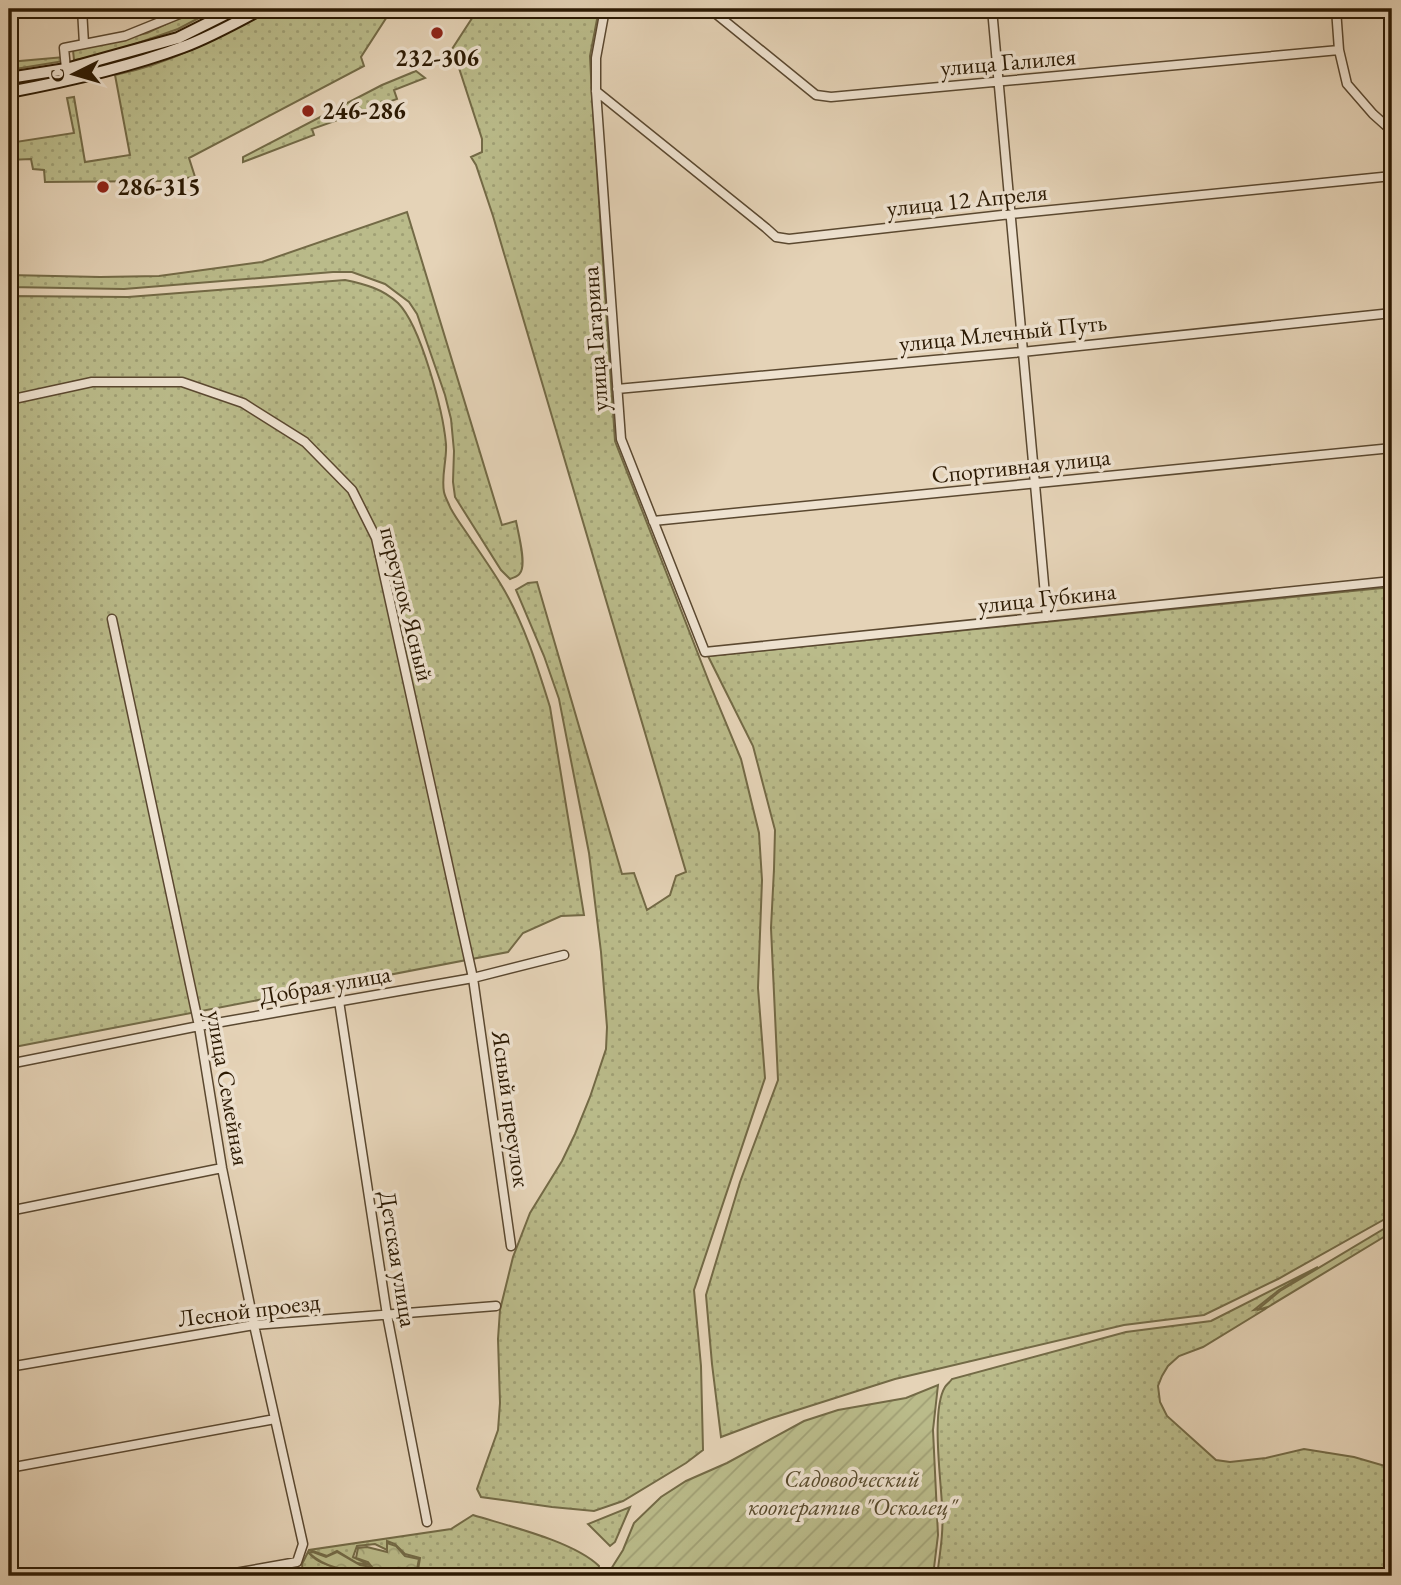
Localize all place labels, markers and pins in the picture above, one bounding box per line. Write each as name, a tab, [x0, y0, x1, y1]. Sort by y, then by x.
marker: 232-306	[429, 25, 445, 41]
place label: 232-306	[395, 42, 479, 73]
place label: 246-286	[322, 95, 406, 126]
marker: 246-286	[300, 103, 316, 119]
place label: 286-315	[117, 171, 201, 202]
marker: 286-315	[95, 179, 111, 195]

